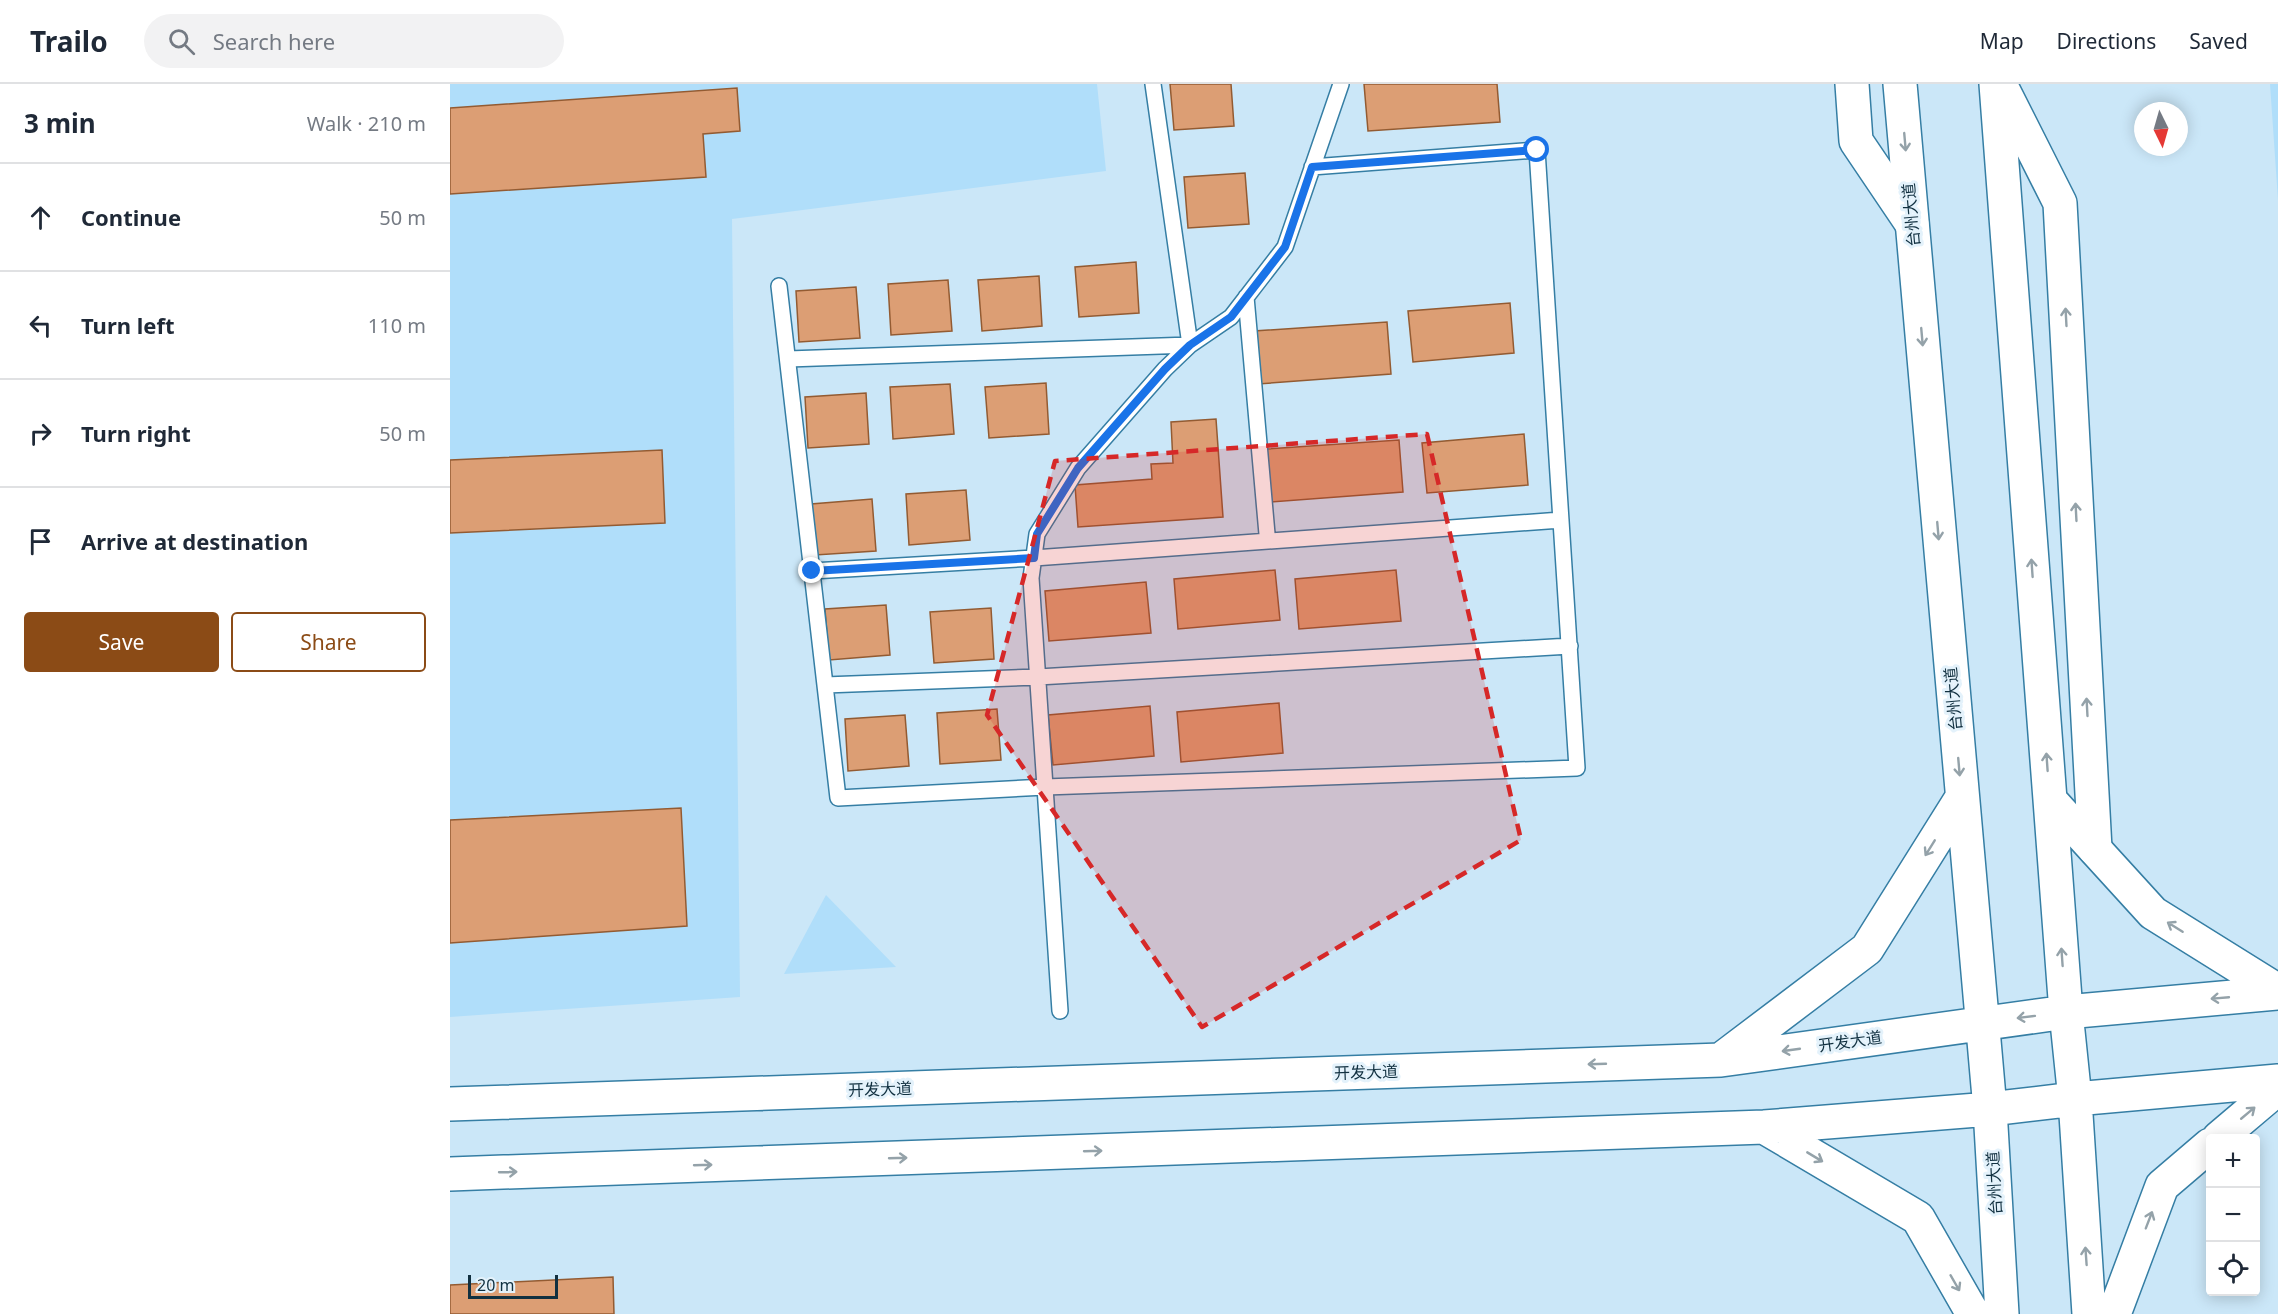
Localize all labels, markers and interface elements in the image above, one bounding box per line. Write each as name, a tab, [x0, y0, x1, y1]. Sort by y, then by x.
search box	[144, 14, 564, 68]
text: Trailo	[30, 22, 108, 60]
icon: search	[165, 25, 198, 58]
text: Search here	[213, 26, 335, 56]
text: Map	[1980, 27, 2024, 55]
text: Directions	[2057, 27, 2156, 55]
text: Saved	[2189, 27, 2248, 55]
north arrow	[2134, 102, 2188, 156]
text: 3 min	[24, 105, 96, 141]
text: Walk · 210 m	[307, 110, 426, 137]
one-way arrow	[1900, 132, 1911, 152]
route start	[1523, 136, 1549, 162]
street label: 台州大道	[1897, 182, 1925, 248]
icon: ahead	[24, 201, 57, 234]
text: Continue	[81, 202, 181, 232]
text: 50 m	[379, 204, 426, 231]
one-way arrow	[2060, 308, 2071, 328]
icon: left	[24, 309, 57, 342]
text: Turn left	[81, 310, 175, 340]
text: 110 m	[368, 312, 426, 339]
one-way arrow	[1916, 326, 1927, 346]
icon: right	[24, 417, 57, 450]
text: Turn right	[81, 418, 191, 448]
text: 50 m	[379, 420, 426, 447]
one-way arrow	[2071, 503, 2082, 523]
one-way arrow	[1933, 520, 1944, 540]
icon: arrive	[24, 525, 57, 558]
text: Arrive at destination	[81, 526, 308, 556]
route end	[798, 557, 824, 583]
one-way arrow	[2026, 558, 2037, 578]
button: Save	[24, 612, 219, 672]
button: Share	[231, 612, 426, 672]
street label: 台州大道	[1939, 666, 1967, 732]
one-way arrow	[2081, 697, 2092, 717]
one-way arrow	[2041, 753, 2052, 773]
one-way arrow	[1953, 757, 1964, 776]
one-way arrow	[1924, 839, 1936, 856]
one-way arrow	[2167, 920, 2184, 932]
one-way arrow	[2056, 947, 2067, 967]
one-way arrow	[2210, 993, 2230, 1004]
one-way arrow	[2016, 1012, 2036, 1023]
street label: 开发大道	[1817, 1026, 1883, 1056]
one-way arrow	[1782, 1044, 1801, 1055]
one-way arrow	[1587, 1059, 1607, 1070]
street label: 开发大道	[1334, 1060, 1398, 1084]
street label: 开发大道	[848, 1077, 912, 1101]
one-way arrow	[2240, 1107, 2256, 1120]
map controls	[2206, 1134, 2260, 1296]
button: +	[2206, 1134, 2260, 1188]
one-way arrow	[1083, 1145, 1103, 1157]
street label: 台州大道	[1981, 1150, 2007, 1216]
one-way arrow	[1806, 1151, 1823, 1163]
one-way arrow	[888, 1152, 908, 1164]
one-way arrow	[693, 1159, 713, 1171]
one-way arrow	[498, 1166, 518, 1178]
button: −	[2206, 1188, 2260, 1242]
one-way arrow	[2145, 1211, 2156, 1230]
button: locate	[2206, 1242, 2260, 1296]
one-way arrow	[2080, 1246, 2091, 1266]
scale bar	[468, 1272, 558, 1300]
text: 20 m	[477, 1274, 514, 1296]
one-way arrow	[1950, 1274, 1962, 1291]

